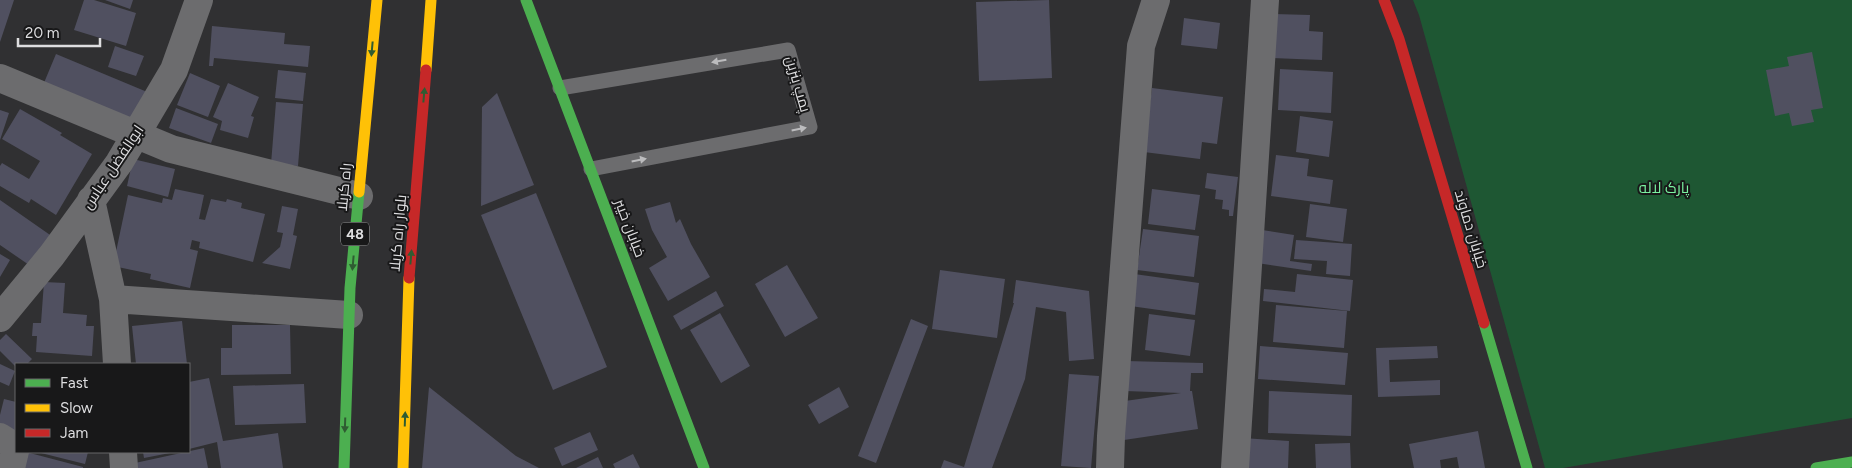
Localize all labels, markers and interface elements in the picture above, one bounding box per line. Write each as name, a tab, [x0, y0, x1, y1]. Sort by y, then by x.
scale bar	[18, 15, 100, 47]
text: 20 m	[25, 24, 59, 42]
one-way arrow	[368, 41, 376, 57]
street label: پمپ بنزین	[780, 54, 815, 114]
one-way arrow	[711, 58, 727, 66]
one-way arrow	[420, 87, 428, 103]
street label: ابوالفضل عباس	[78, 122, 149, 213]
one-way arrow	[791, 125, 806, 133]
one-way arrow	[632, 155, 648, 163]
street label: راه کربلا	[333, 162, 355, 212]
park label: پارک لاله	[1639, 179, 1689, 198]
street label: خیابان دماوند	[1450, 188, 1491, 271]
street label: بلوار راه کربلا	[386, 194, 410, 272]
street label: خیابان خیبر	[609, 195, 649, 260]
road number: 48	[341, 222, 369, 245]
one-way arrow	[407, 249, 415, 265]
one-way arrow	[348, 255, 356, 271]
legend	[15, 363, 190, 453]
text: Fast	[60, 374, 89, 392]
text: Slow	[60, 399, 93, 417]
one-way arrow	[401, 411, 409, 427]
one-way arrow	[341, 417, 349, 433]
text: Jam	[60, 424, 88, 442]

